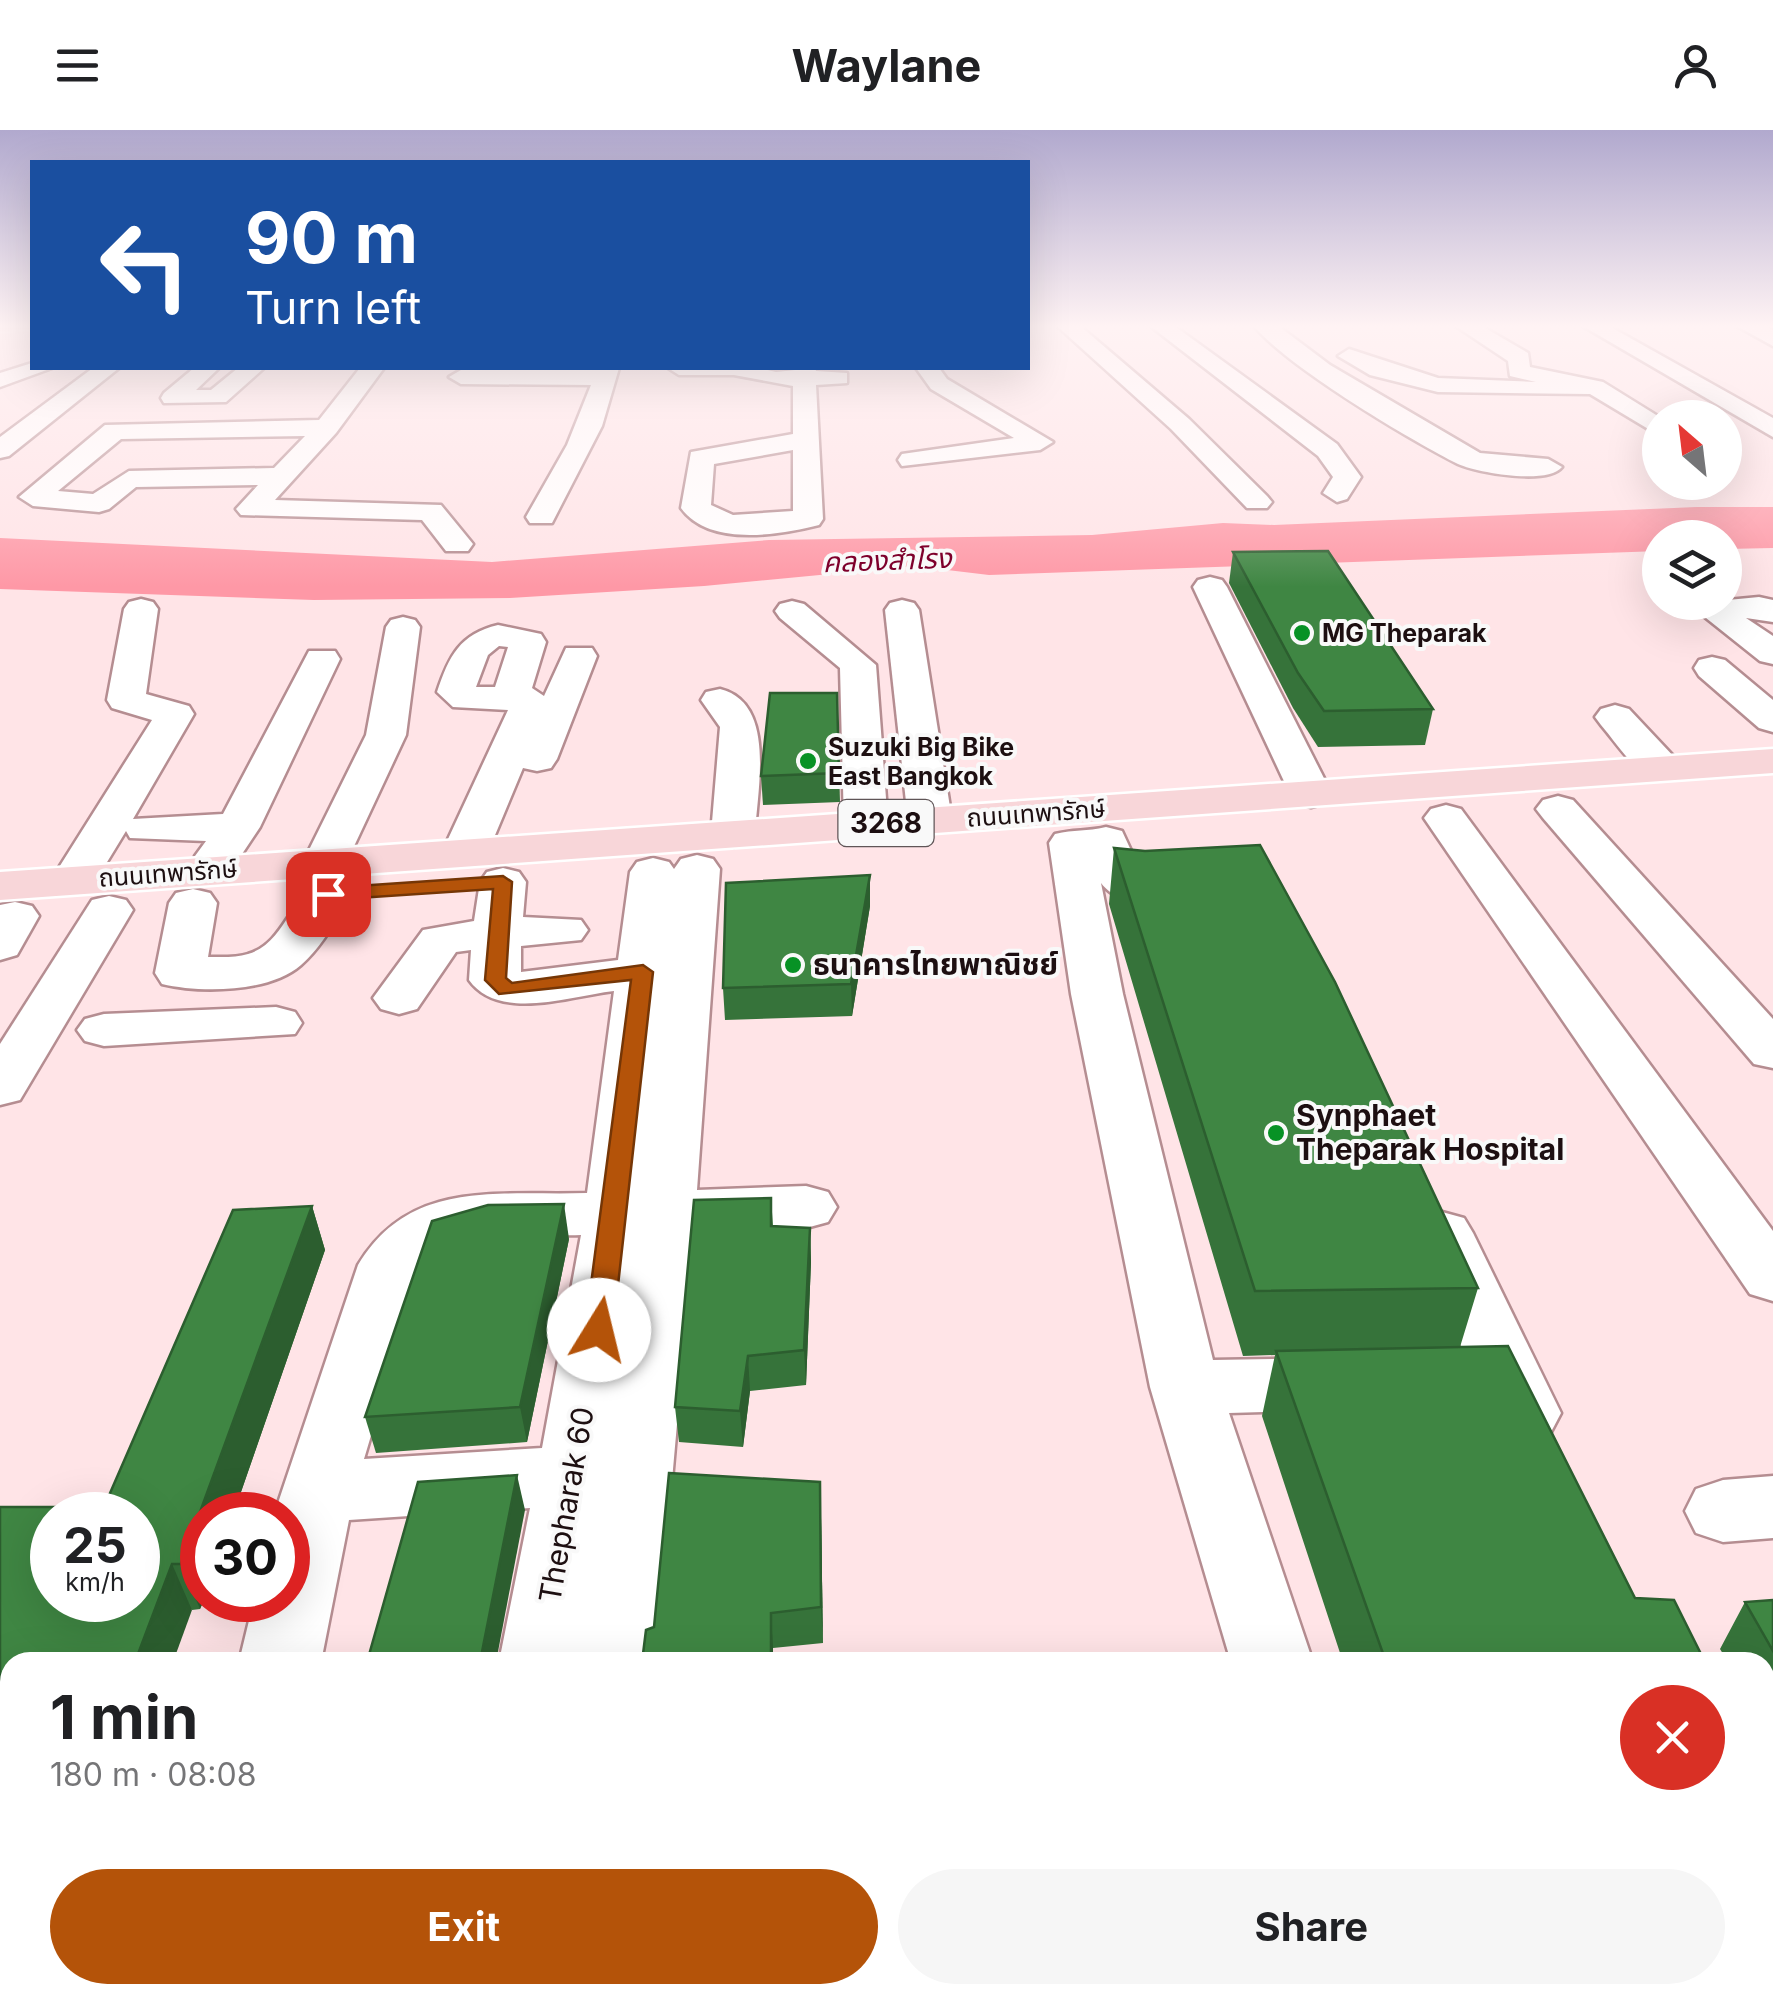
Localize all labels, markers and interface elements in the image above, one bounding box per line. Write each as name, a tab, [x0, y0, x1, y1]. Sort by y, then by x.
icon: menu	[50, 38, 105, 93]
text: Waylane	[792, 38, 981, 93]
icon: person	[1668, 38, 1723, 93]
text: 90 m	[245, 195, 418, 280]
icon: left	[80, 200, 210, 330]
text: Turn left	[245, 280, 421, 335]
north arrow	[1642, 400, 1742, 500]
map controls	[1642, 400, 1742, 620]
button: layers	[1642, 520, 1742, 620]
water label: คลองสำโรง	[822, 541, 954, 579]
place label: MG Theparak	[1322, 618, 1487, 648]
marker: MG Theparak	[1291, 622, 1313, 644]
place label: Suzuki Big Bike East Bangkok	[828, 732, 1014, 791]
marker: Suzuki Big Bike East Bangkok	[797, 750, 819, 772]
street label: ถนนเทพารักษ์	[966, 793, 1106, 833]
road number: 3268	[838, 800, 934, 846]
pin	[286, 852, 371, 937]
street label: ถนนเทพารักษ์	[98, 853, 238, 893]
icon: arrive	[301, 867, 356, 922]
place label: ธนาคารไทยพาณิชย์	[813, 946, 1058, 982]
marker: ธนาคารไทยพาณิชย์	[782, 954, 804, 976]
place label: Synphaet Theparak Hospital	[1296, 1097, 1564, 1167]
marker: Synphaet Theparak Hospital	[1265, 1122, 1287, 1144]
position arrow	[547, 1278, 651, 1382]
street label: Thepharak 60	[531, 1404, 601, 1606]
speed limit sign: 30	[180, 1492, 310, 1622]
text: 25	[63, 1515, 127, 1575]
text: km/h	[65, 1567, 125, 1597]
text: 1 min	[50, 1681, 198, 1753]
button: close	[1620, 1685, 1725, 1790]
text: 180 m · 08:08	[50, 1755, 256, 1794]
button: Exit	[50, 1869, 878, 1984]
button: Share	[898, 1869, 1725, 1984]

